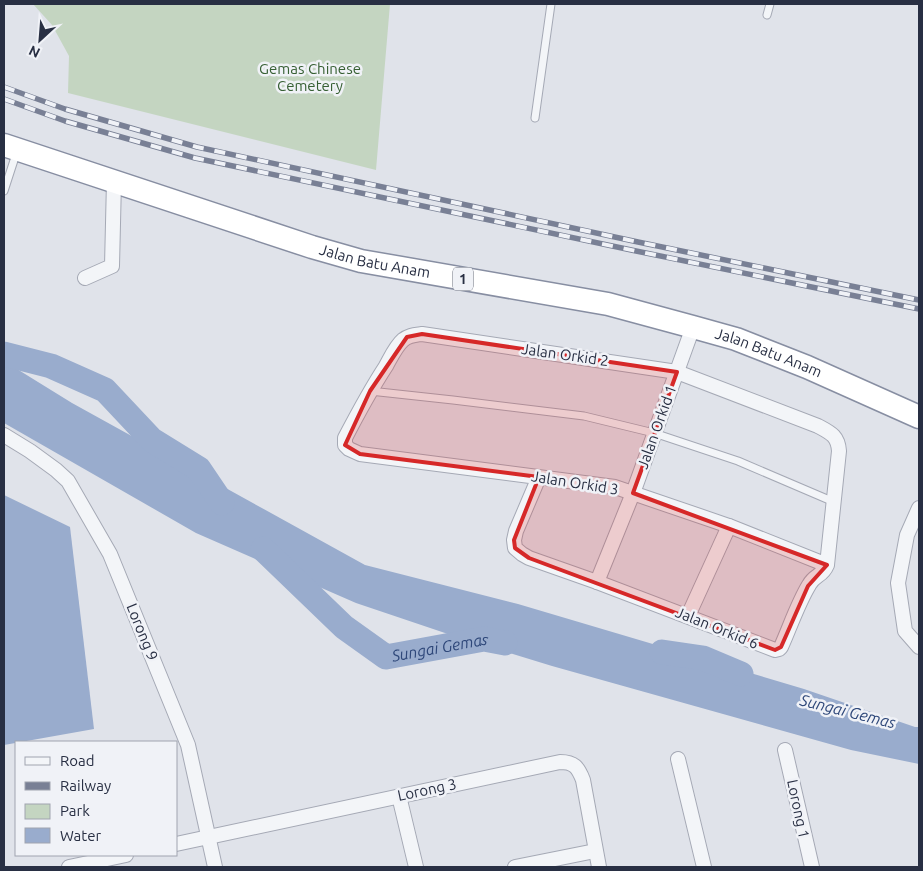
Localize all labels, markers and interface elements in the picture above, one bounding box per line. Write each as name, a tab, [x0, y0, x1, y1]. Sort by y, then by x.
north arrow	[15, 15, 65, 65]
text: N	[26, 42, 43, 61]
park label: Gemas Chinese Cemetery	[259, 60, 361, 94]
street label: Jalan Batu Anam	[318, 241, 432, 281]
road number: 1	[453, 268, 473, 290]
street label: Jalan Batu Anam	[713, 325, 825, 381]
street label: Jalan Orkid 2	[520, 340, 610, 369]
street label: Jalan Orkid 1	[633, 383, 680, 471]
street label: Jalan Orkid 3	[530, 467, 620, 498]
street label: Lorong 9	[123, 601, 162, 663]
street label: Jalan Orkid 6	[673, 603, 761, 652]
water label: Sungai Gemas	[389, 630, 490, 665]
water label: Sungai Gemas	[797, 690, 898, 732]
legend	[15, 741, 178, 856]
text: Road	[60, 752, 95, 769]
street label: Lorong 3	[396, 775, 458, 804]
text: Railway	[60, 777, 111, 794]
street label: Lorong 1	[784, 778, 813, 840]
text: Park	[60, 802, 90, 819]
text: Water	[60, 827, 101, 844]

